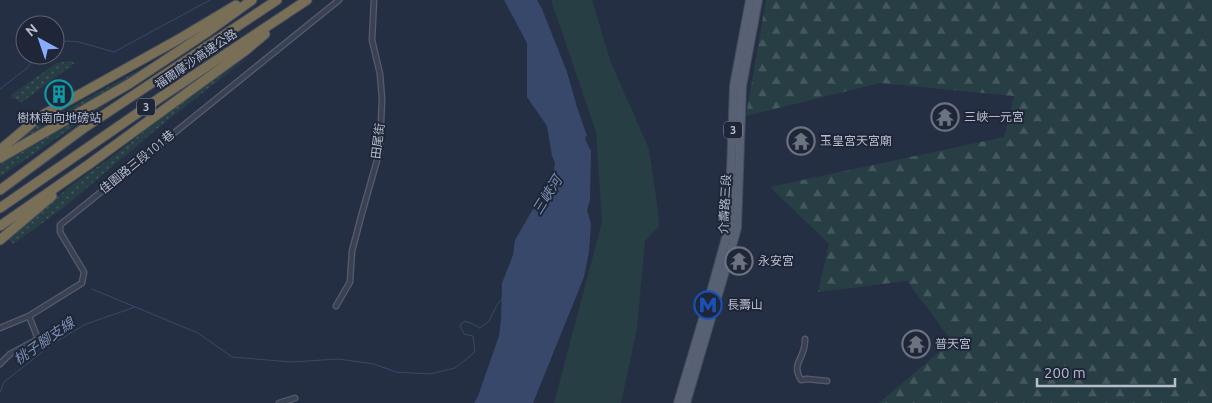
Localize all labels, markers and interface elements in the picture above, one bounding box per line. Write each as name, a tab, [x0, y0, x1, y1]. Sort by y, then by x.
north arrow	[15, 15, 65, 65]
text: N	[22, 21, 41, 40]
street label: 福爾摩沙高速公路	[152, 26, 239, 91]
building icon: 樹林南向地磅站	[44, 79, 74, 109]
road number: 3	[137, 98, 155, 115]
temple icon: 三峽一元宮	[930, 102, 960, 132]
place label: 三峽一元宮	[964, 110, 1024, 123]
place label: 樹林南向地磅站	[17, 111, 101, 124]
street label: 田尾街	[369, 122, 386, 160]
road number: 3	[724, 122, 742, 138]
temple icon: 玉皇宮天宮廟	[786, 126, 816, 156]
street label: 佳園路三段101巷	[97, 128, 177, 196]
place label: 玉皇宮天宮廟	[820, 134, 892, 147]
water label: 三峽河	[529, 170, 567, 217]
street label: 介壽路三段	[716, 174, 733, 234]
temple icon: 永安宮	[724, 246, 754, 276]
place label: 永安宮	[758, 254, 794, 267]
metro station icon: 長壽山	[693, 290, 723, 320]
place label: 長壽山	[727, 298, 763, 311]
water label: 桃子腳支線	[11, 313, 79, 368]
temple icon: 普天宮	[901, 329, 931, 359]
place label: 普天宮	[935, 337, 971, 350]
scale bar	[1037, 356, 1174, 388]
text: 200 m	[1044, 364, 1086, 381]

